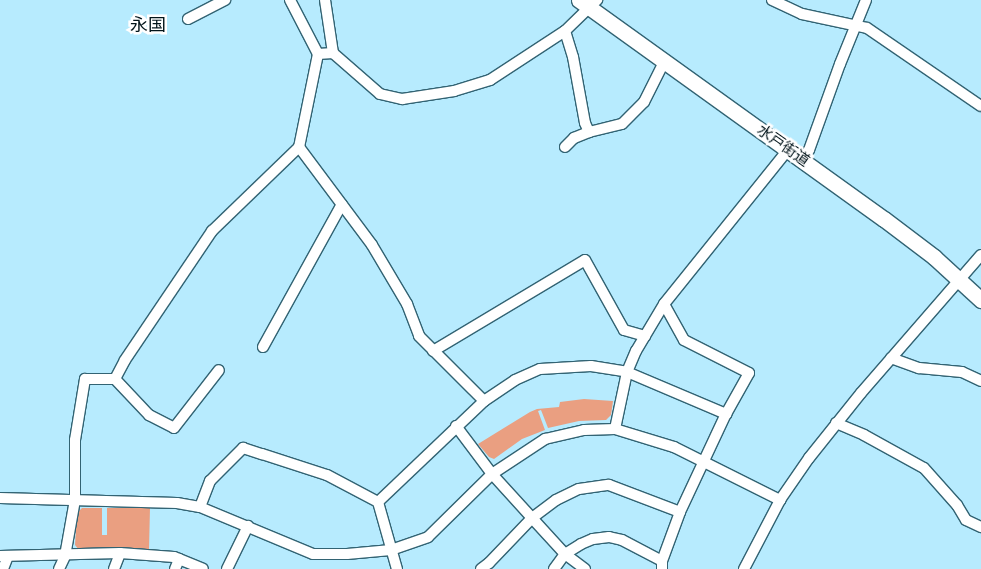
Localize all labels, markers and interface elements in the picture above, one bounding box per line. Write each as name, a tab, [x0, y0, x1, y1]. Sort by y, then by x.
district label: 永国	[130, 14, 166, 36]
street label: 水戸街道	[753, 121, 813, 171]

